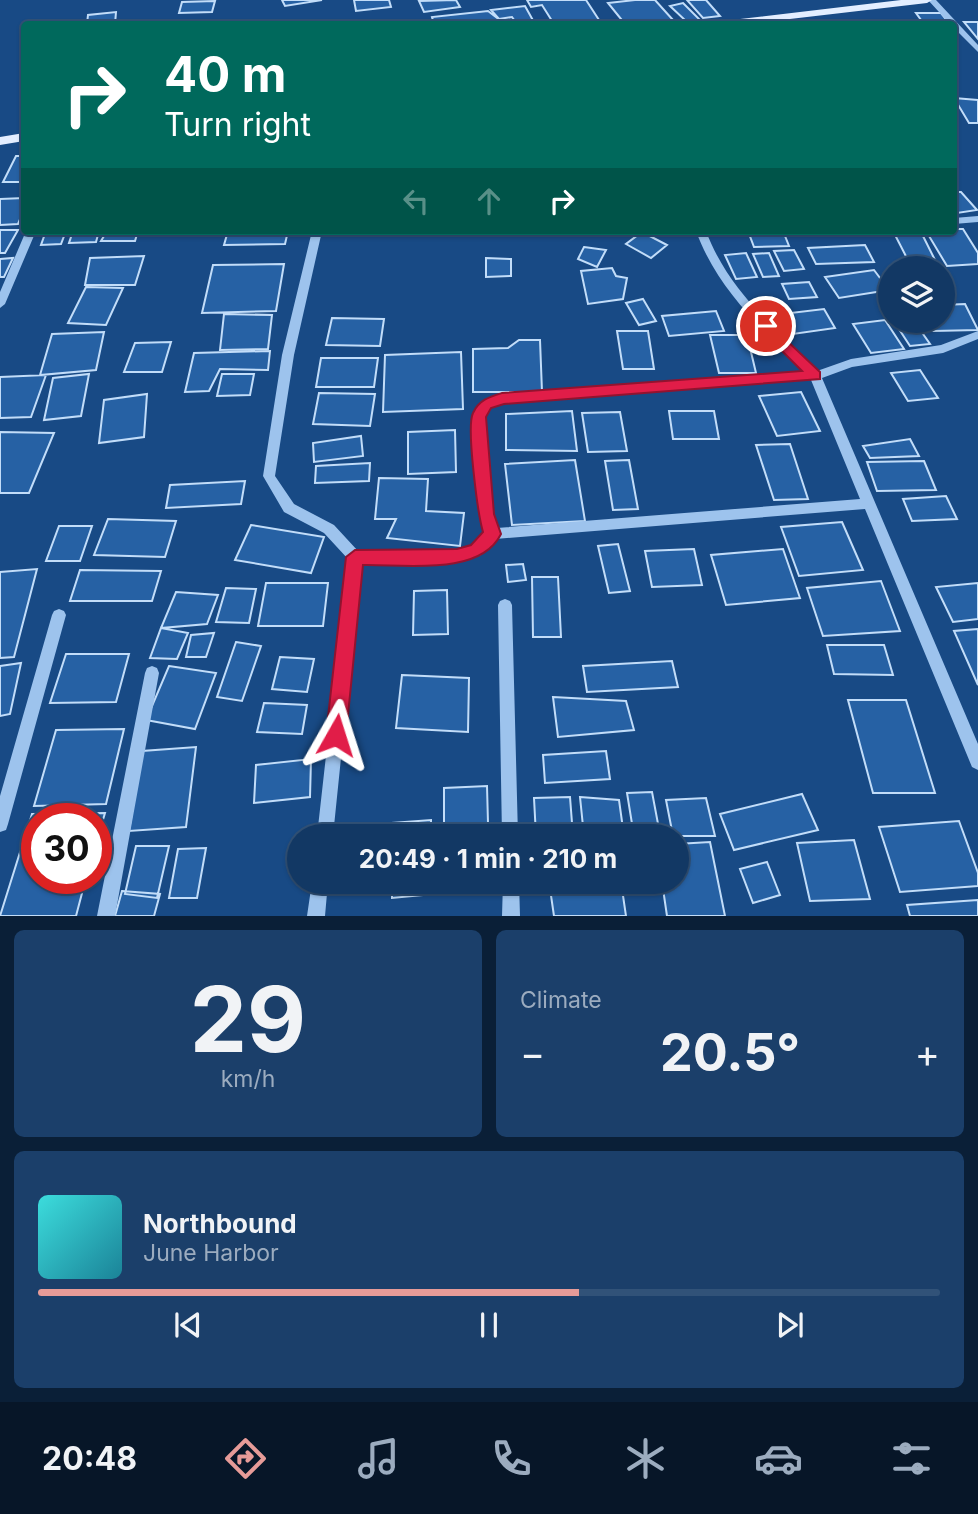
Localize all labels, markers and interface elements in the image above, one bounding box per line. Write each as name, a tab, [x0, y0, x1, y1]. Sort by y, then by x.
text: 40 m	[164, 45, 287, 104]
icon: right	[49, 49, 140, 140]
text: Turn right	[164, 105, 311, 144]
icon: left	[397, 182, 435, 220]
icon: ahead	[470, 182, 508, 220]
icon: right	[543, 182, 581, 220]
map controls	[878, 256, 955, 333]
button: layers	[878, 256, 955, 333]
pin	[736, 296, 796, 356]
icon: arrive	[747, 307, 785, 345]
position arrow	[299, 698, 373, 772]
speed limit sign: 30	[21, 803, 112, 894]
text: 20:49 · 1 min · 210 m	[359, 843, 617, 874]
text: 29	[190, 964, 306, 1074]
text: Climate	[520, 986, 602, 1014]
text: 20.5°	[660, 1021, 800, 1084]
text: −	[520, 1030, 545, 1076]
text: +	[915, 1030, 940, 1076]
text: km/h	[221, 1065, 275, 1093]
text: Northbound	[143, 1208, 297, 1239]
text: June Harbor	[143, 1239, 279, 1267]
icon: previous	[169, 1306, 207, 1344]
icon: pause	[470, 1306, 508, 1344]
icon: next	[771, 1306, 809, 1344]
icon: directions	[221, 1434, 270, 1483]
icon: music	[354, 1434, 403, 1483]
icon: phone	[487, 1434, 536, 1483]
icon: climate	[621, 1434, 670, 1483]
icon: car	[754, 1434, 803, 1483]
icon: filters	[887, 1434, 936, 1483]
text: 20:48	[42, 1439, 137, 1478]

